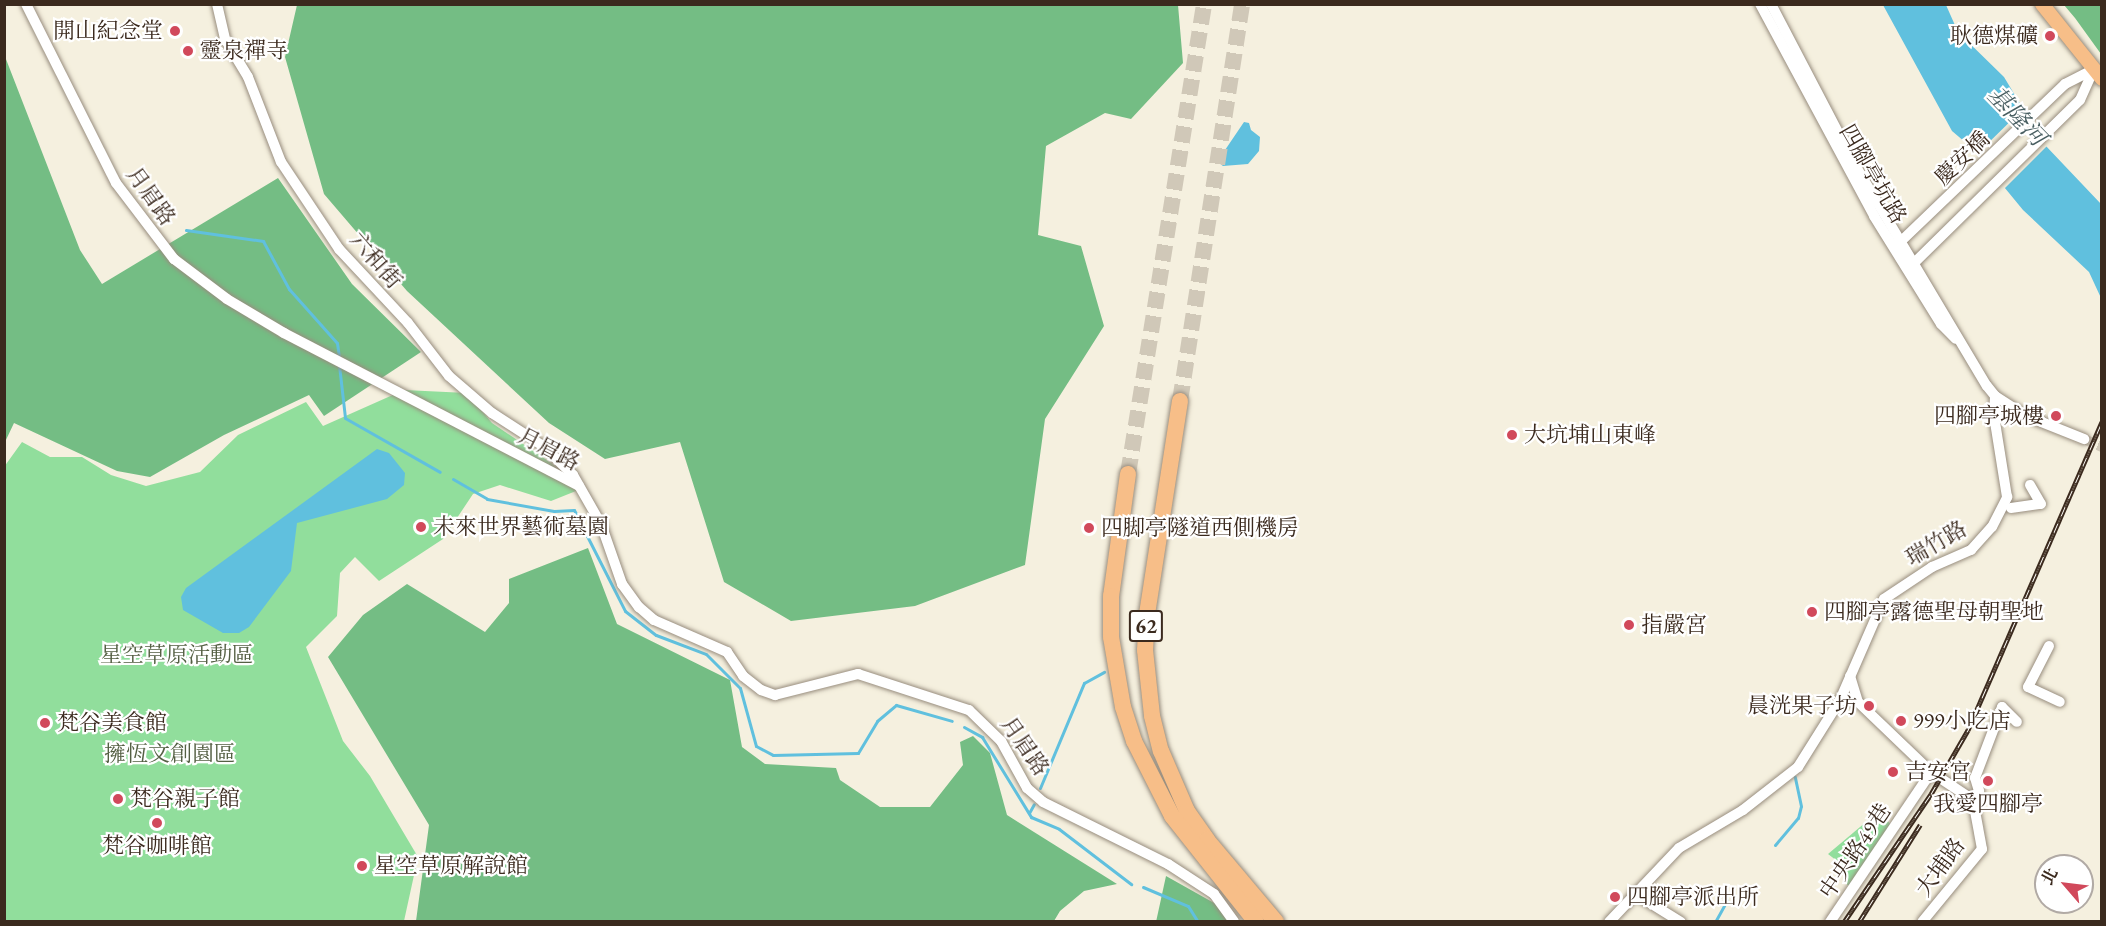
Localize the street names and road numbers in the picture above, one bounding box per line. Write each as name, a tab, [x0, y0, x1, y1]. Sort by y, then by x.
street label: 四腳亭坑路	[1834, 120, 1912, 228]
street label: 慶安橋	[1929, 126, 1995, 190]
street label: 月眉路	[121, 162, 181, 230]
street label: 六和街	[344, 226, 408, 294]
street label: 月眉路	[514, 422, 584, 476]
street label: 瑞竹路	[1901, 515, 1971, 571]
road number: 62	[1128, 608, 1164, 644]
street label: 月眉路	[995, 711, 1055, 781]
street label: 中央路49巷	[1814, 798, 1896, 904]
street label: 大埔路	[1910, 833, 1970, 901]

